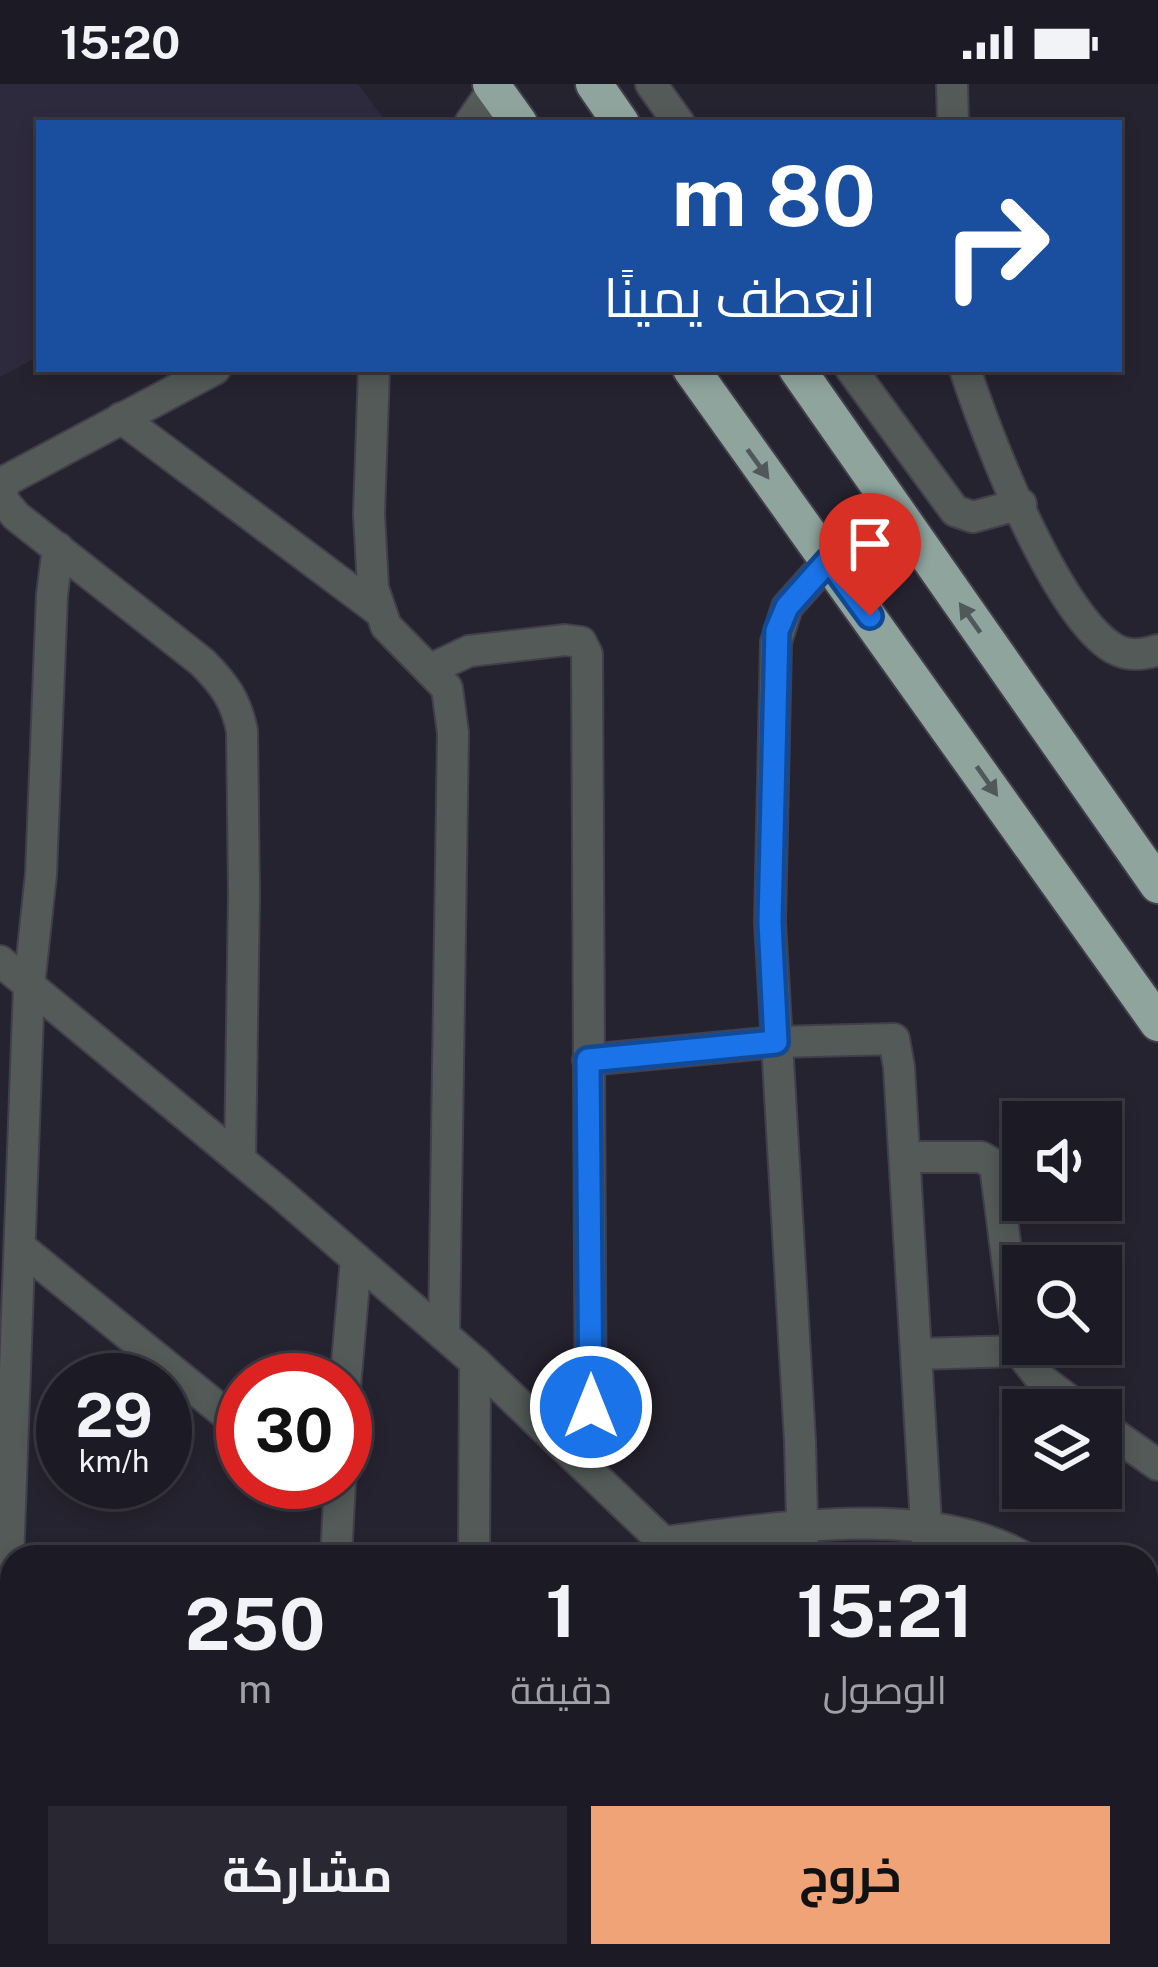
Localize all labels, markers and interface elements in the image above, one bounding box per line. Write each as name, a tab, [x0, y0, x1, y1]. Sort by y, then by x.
text: 15:20	[60, 16, 180, 69]
text: 80 m	[672, 146, 876, 245]
icon: right	[918, 168, 1074, 324]
text: انعطف يمينًا	[604, 266, 876, 329]
one-way arrow	[746, 449, 770, 480]
pin	[819, 493, 921, 616]
icon: arrive	[837, 511, 903, 577]
one-way arrow	[959, 602, 982, 634]
one-way arrow	[975, 764, 998, 797]
map controls	[1002, 1101, 1122, 1509]
button: sound	[1002, 1101, 1122, 1221]
button: search	[1002, 1245, 1122, 1365]
position arrow	[528, 1344, 654, 1470]
speed limit sign: 30	[216, 1353, 372, 1509]
text: 29	[75, 1380, 153, 1451]
button: layers	[1002, 1389, 1122, 1509]
text: km/h	[79, 1443, 149, 1479]
text: 1	[546, 1569, 576, 1653]
text: 15:21	[796, 1569, 973, 1653]
text: 250	[185, 1582, 326, 1666]
text: m	[238, 1666, 272, 1712]
text: دقيقة	[510, 1667, 612, 1713]
text: الوصول	[823, 1667, 947, 1713]
button: مشاركة	[48, 1806, 567, 1944]
button: خروج	[591, 1806, 1110, 1944]

